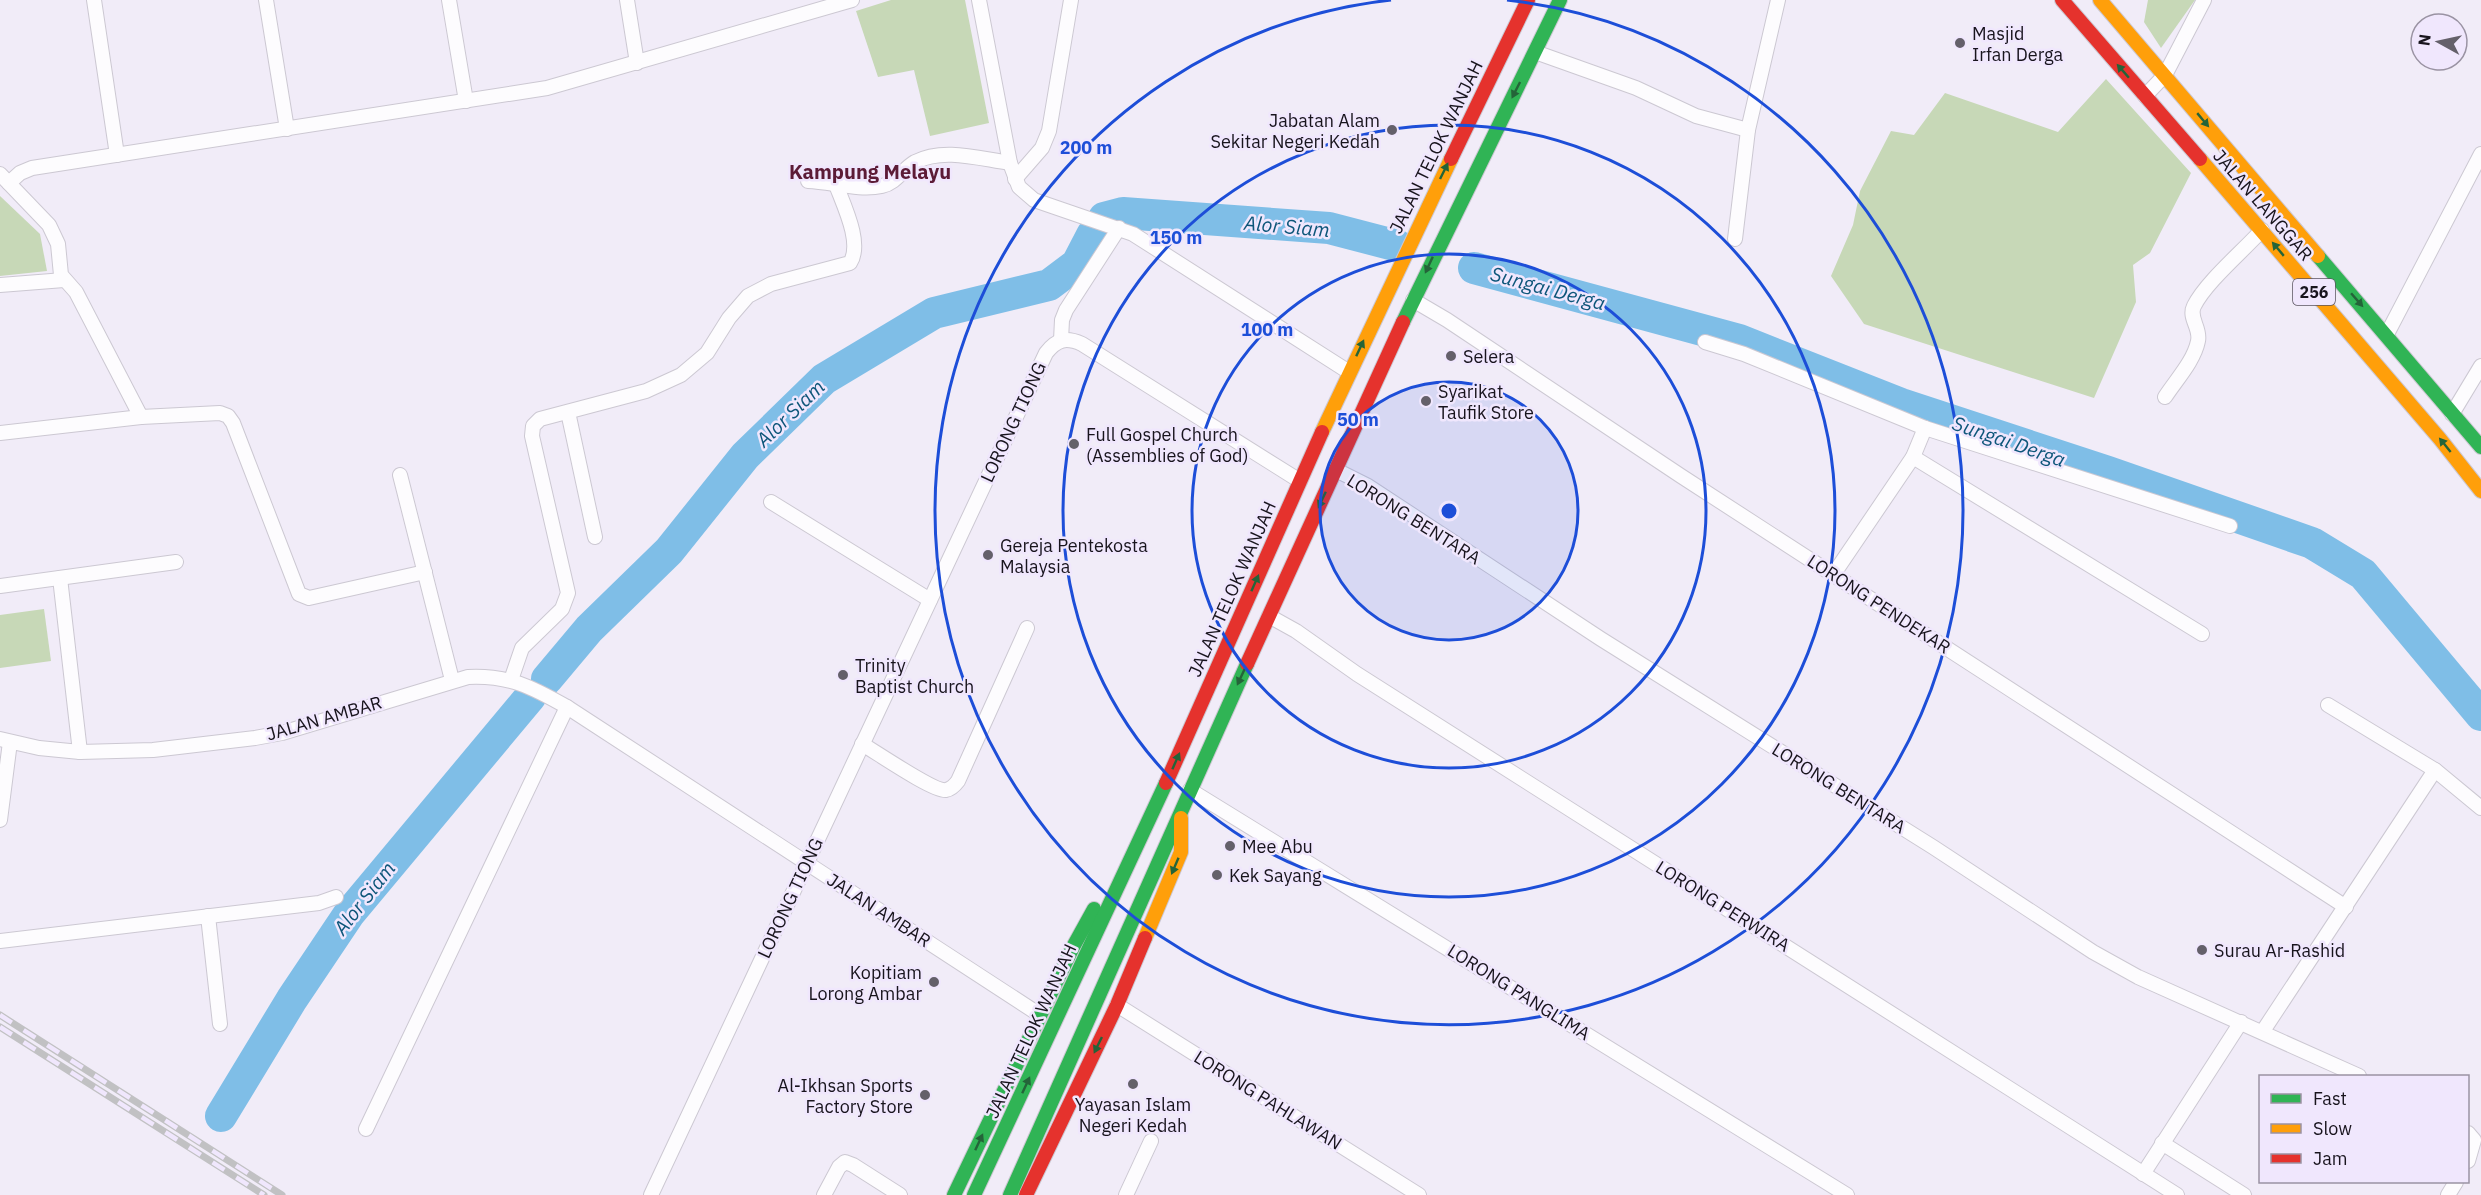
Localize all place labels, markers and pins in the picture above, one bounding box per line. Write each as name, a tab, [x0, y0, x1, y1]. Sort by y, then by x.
place label: Masjid Irfan Derga	[1972, 22, 2063, 66]
marker: Masjid Irfan Derga	[1953, 36, 1967, 50]
place label: Jabatan Alam Sekitar Negeri Kedah	[1211, 109, 1380, 153]
marker: Jabatan Alam Sekitar Negeri Kedah	[1385, 123, 1399, 137]
place label: Selera	[1463, 345, 1515, 368]
marker: Selera	[1444, 349, 1458, 363]
place label: Syarikat Taufik Store	[1438, 380, 1534, 424]
marker: Syarikat Taufik Store	[1419, 394, 1433, 408]
place label: Full Gospel Church (Assemblies of God)	[1086, 423, 1248, 467]
marker: Full Gospel Church (Assemblies of God)	[1067, 437, 1081, 451]
centre of rings	[1439, 501, 1459, 521]
place label: Gereja Pentekosta Malaysia	[1000, 534, 1148, 578]
marker: Gereja Pentekosta Malaysia	[981, 548, 995, 562]
place label: Trinity Baptist Church	[855, 654, 974, 698]
marker: Trinity Baptist Church	[836, 668, 850, 682]
place label: Mee Abu	[1242, 835, 1313, 858]
marker: Mee Abu	[1223, 839, 1237, 853]
place label: Kek Sayang	[1229, 864, 1322, 887]
marker: Kek Sayang	[1210, 868, 1224, 882]
place label: Surau Ar-Rashid	[2214, 939, 2345, 962]
marker: Surau Ar-Rashid	[2195, 943, 2209, 957]
place label: Kopitiam Lorong Ambar	[809, 961, 922, 1005]
marker: Kopitiam Lorong Ambar	[927, 975, 941, 989]
place label: Al-Ikhsan Sports Factory Store	[778, 1074, 913, 1118]
marker: Yayasan Islam Negeri Kedah	[1126, 1077, 1140, 1091]
marker: Al-Ikhsan Sports Factory Store	[918, 1088, 932, 1102]
place label: Yayasan Islam Negeri Kedah	[1075, 1093, 1191, 1137]

